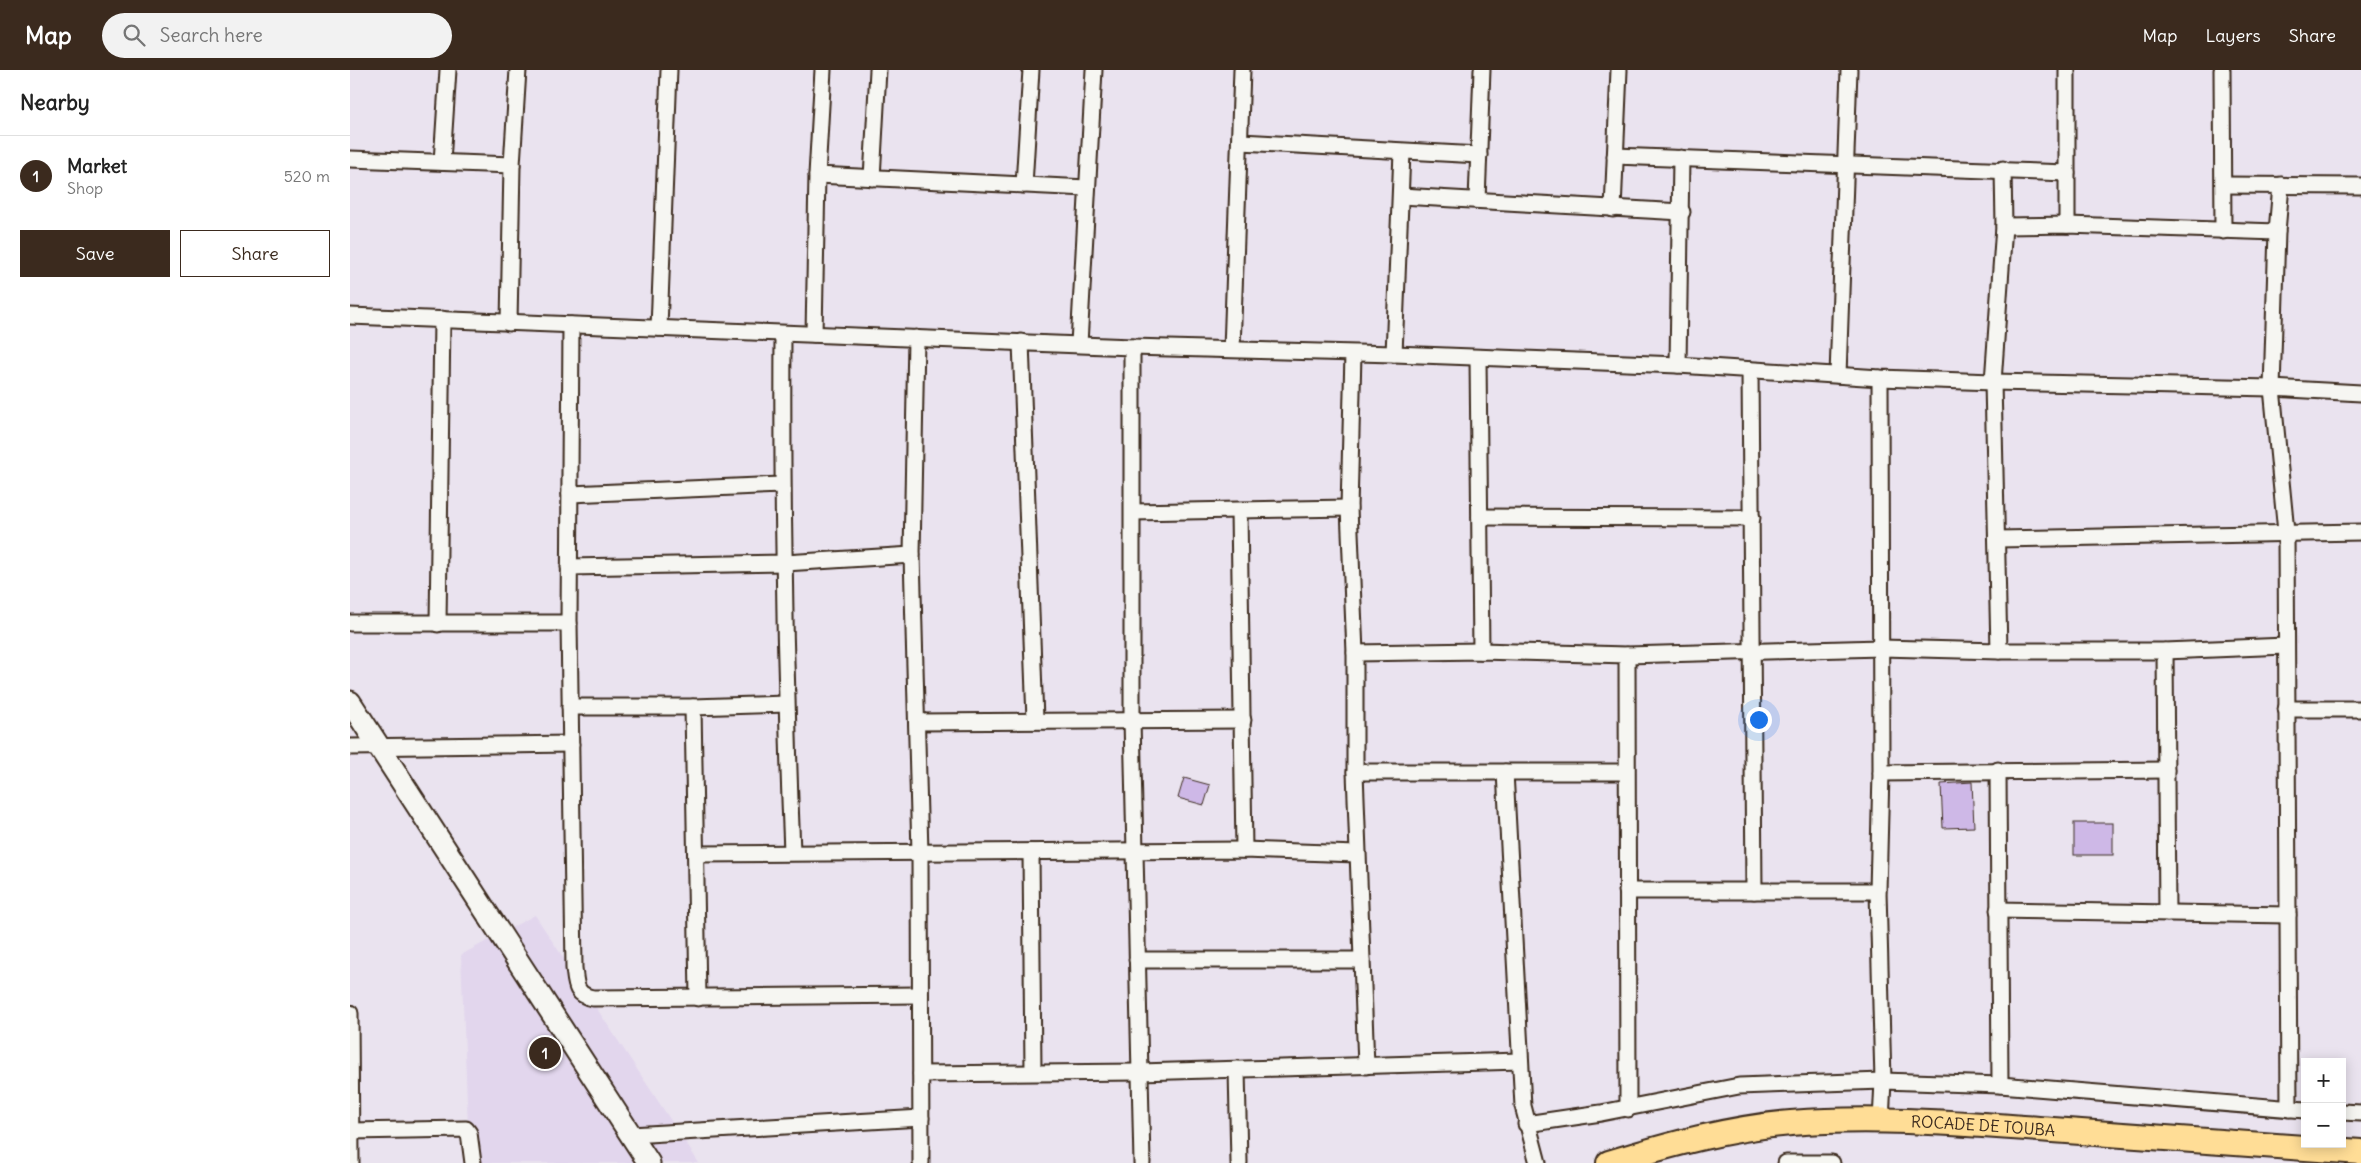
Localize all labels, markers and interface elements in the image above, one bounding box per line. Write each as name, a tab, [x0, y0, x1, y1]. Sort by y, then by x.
search box	[102, 13, 452, 58]
text: Map	[25, 20, 72, 50]
icon: search	[120, 21, 148, 49]
text: Search here	[160, 23, 263, 47]
text: Map	[2142, 24, 2177, 47]
text: Layers	[2205, 24, 2261, 47]
text: Share	[2289, 24, 2336, 47]
text: Nearby	[20, 89, 90, 116]
text: Market	[67, 154, 127, 178]
text: 1	[33, 166, 39, 186]
text: 520 m	[284, 166, 330, 186]
text: Shop	[67, 178, 103, 198]
button: Save	[20, 230, 170, 277]
button: Share	[180, 230, 330, 277]
your location	[1746, 707, 1772, 733]
pin: 1	[529, 1034, 561, 1072]
map controls	[2301, 1058, 2346, 1148]
button: +	[2301, 1058, 2346, 1103]
button: −	[2301, 1103, 2346, 1148]
street label: ROCADE DE TOUBA	[1911, 1111, 2056, 1140]

